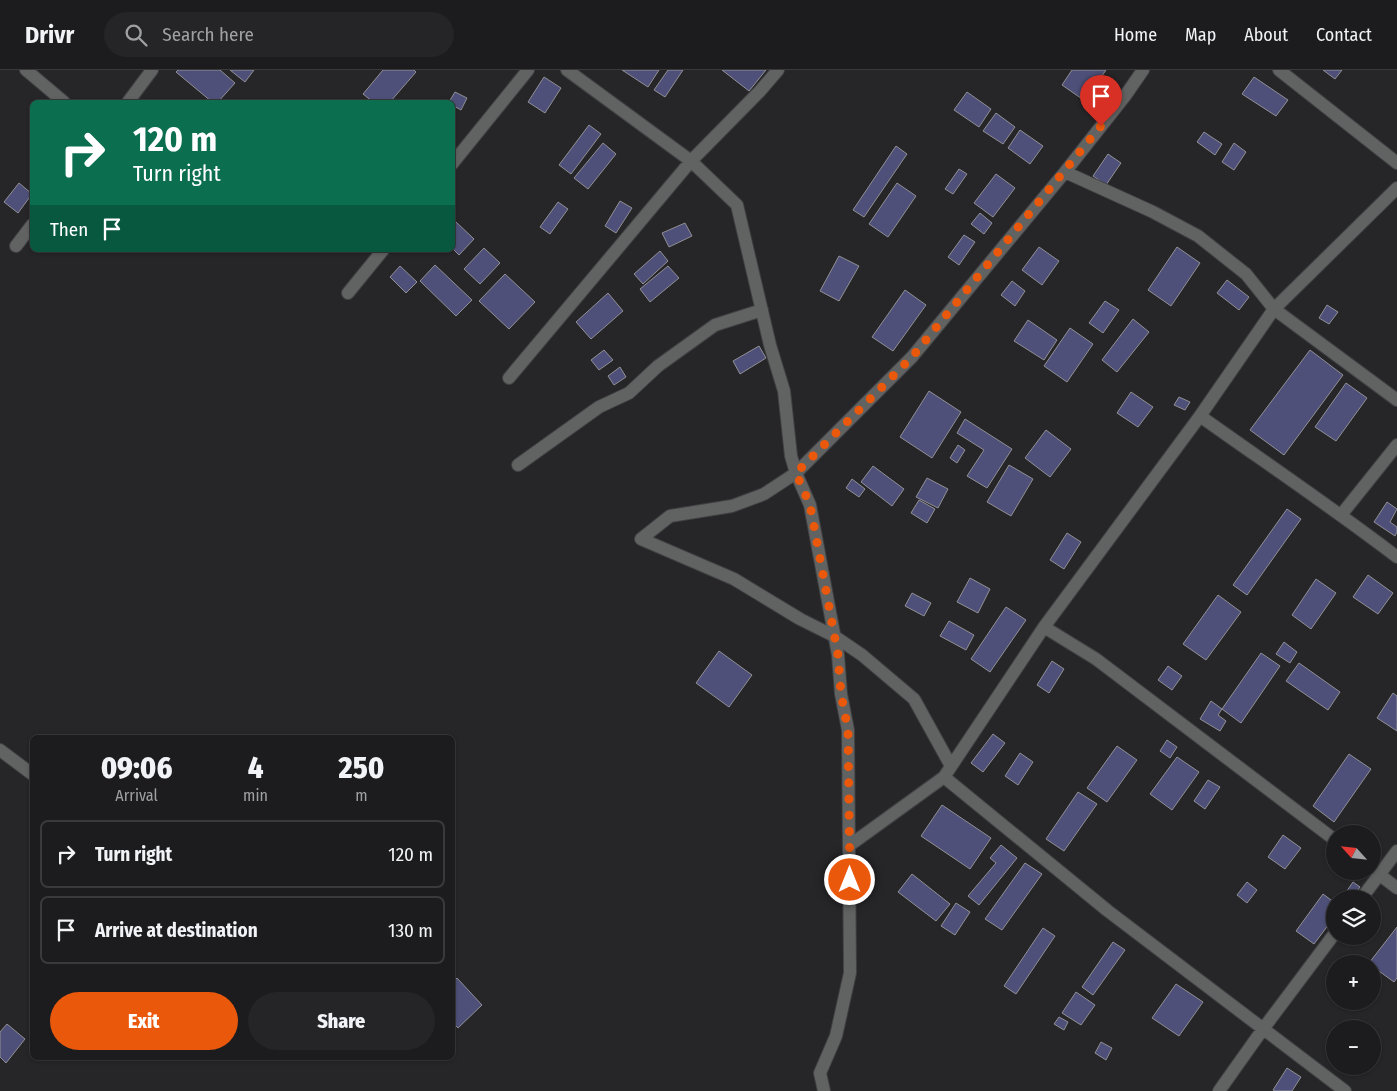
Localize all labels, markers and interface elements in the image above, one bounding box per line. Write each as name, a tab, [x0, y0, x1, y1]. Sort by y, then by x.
search box	[104, 12, 454, 57]
text: Drivr	[25, 21, 74, 49]
icon: search	[122, 21, 150, 49]
text: Search here	[162, 23, 254, 46]
text: Home	[1114, 24, 1157, 46]
text: Map	[1185, 24, 1216, 46]
text: About	[1244, 24, 1288, 46]
text: Contact	[1316, 24, 1372, 46]
pin	[1080, 75, 1122, 126]
icon: arrive	[1087, 82, 1115, 110]
text: 120 m	[133, 118, 217, 160]
icon: right	[50, 120, 115, 185]
text: Turn right	[133, 160, 221, 187]
icon: arrive	[98, 215, 126, 243]
text: Then	[50, 218, 88, 241]
text: 09:06	[101, 750, 172, 786]
text: 4	[248, 750, 263, 786]
text: 250	[339, 750, 384, 786]
text: Arrival	[115, 786, 158, 805]
text: min	[243, 786, 268, 805]
text: m	[355, 786, 368, 805]
north arrow	[1326, 825, 1381, 880]
map controls	[1326, 825, 1381, 1075]
icon: right	[52, 840, 80, 868]
text: Turn right	[95, 843, 172, 866]
text: 120 m	[388, 843, 433, 866]
position arrow	[823, 853, 875, 905]
button: layers	[1326, 890, 1381, 945]
icon: arrive	[52, 916, 80, 944]
text: Arrive at destination	[95, 919, 258, 942]
text: 130 m	[388, 919, 433, 942]
button: +	[1326, 955, 1381, 1010]
button: Exit	[50, 992, 238, 1050]
button: Share	[248, 992, 435, 1050]
button: −	[1326, 1020, 1381, 1075]

